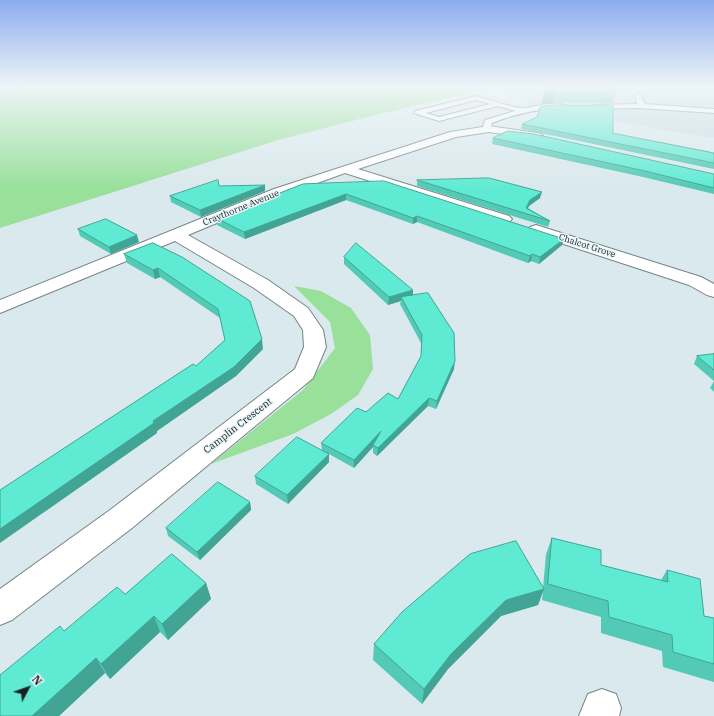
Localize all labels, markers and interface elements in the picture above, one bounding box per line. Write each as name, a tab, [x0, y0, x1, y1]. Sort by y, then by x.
street label: Craythorne Avenue	[201, 188, 281, 228]
street label: Chalcot Grove	[557, 232, 617, 260]
street label: Camplin Crescent	[201, 396, 275, 456]
north arrow	[8, 668, 48, 708]
text: N	[29, 672, 45, 688]

